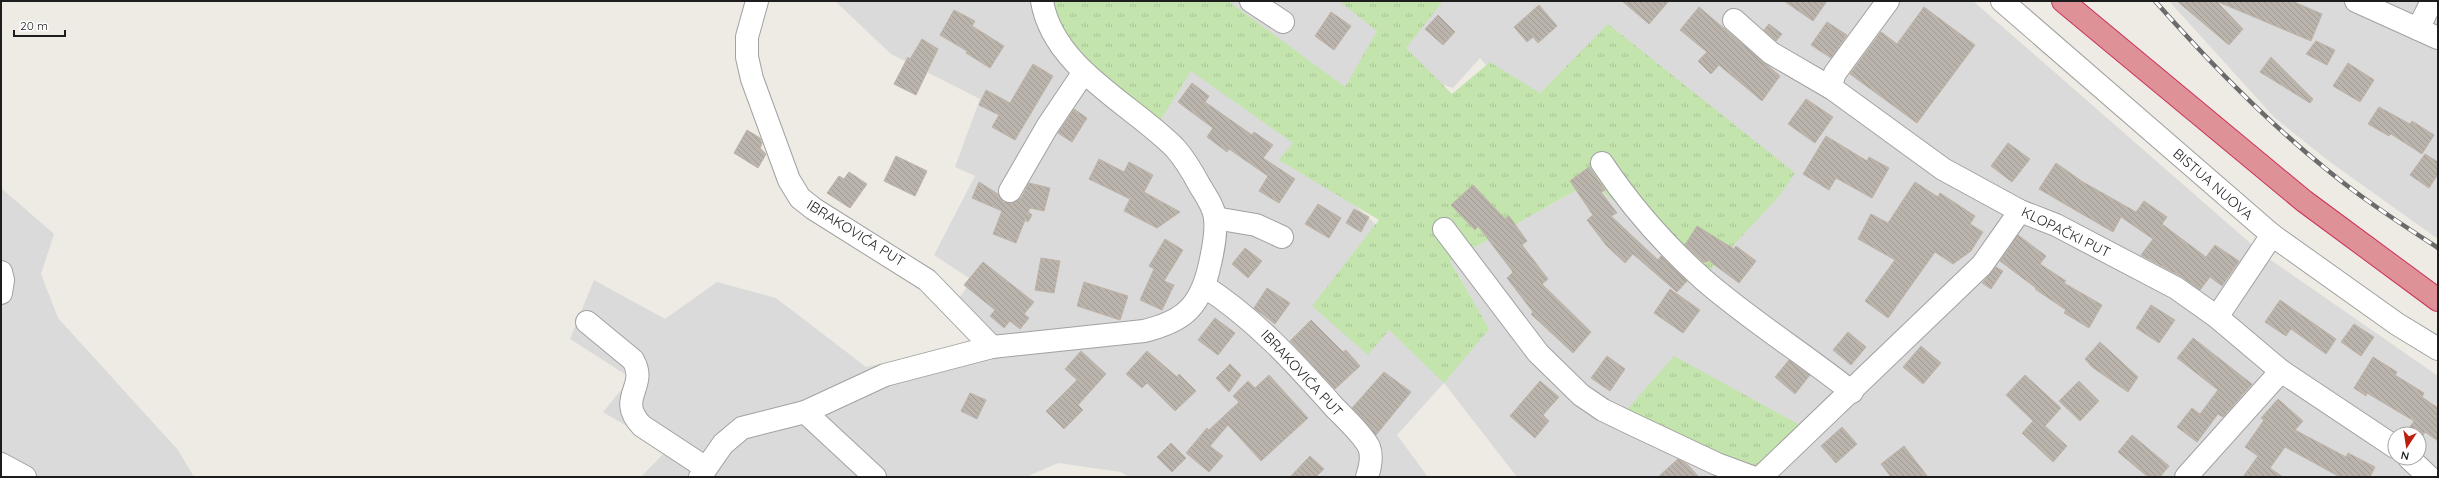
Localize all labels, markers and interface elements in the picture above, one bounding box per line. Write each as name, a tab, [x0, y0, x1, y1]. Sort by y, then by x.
scale bar	[14, 12, 65, 38]
text: 20 m	[20, 18, 48, 33]
street label: BISTUA NUOVA	[2169, 144, 2257, 224]
street label: IBRAKOVIĆA PUT	[804, 196, 908, 270]
street label: KLOPAČKI PUT	[2018, 203, 2114, 261]
street label: IBRAKOVIĆA PUT	[1257, 326, 1347, 420]
north arrow	[2387, 426, 2427, 466]
text: N	[2400, 448, 2410, 463]

